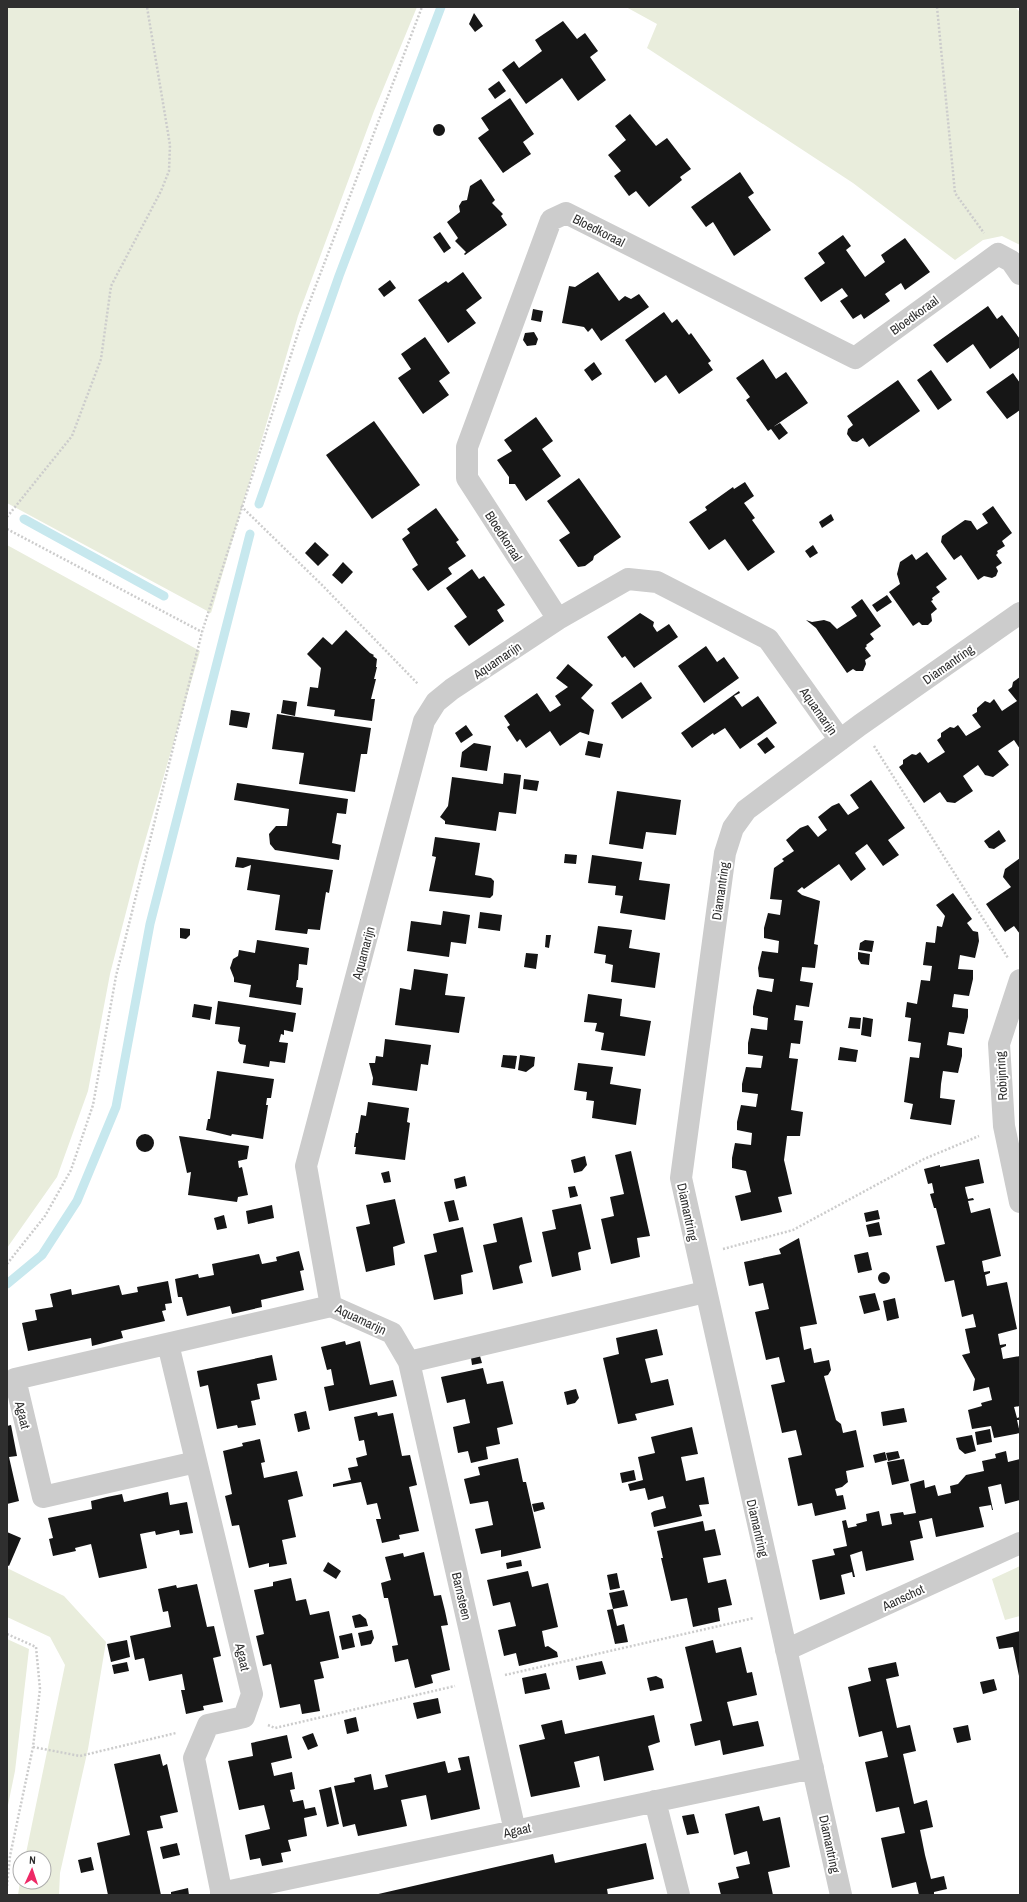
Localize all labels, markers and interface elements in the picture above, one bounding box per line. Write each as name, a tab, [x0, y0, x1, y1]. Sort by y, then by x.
street label: Bloedkoraal	[570, 210, 628, 251]
street label: Bloedkoraal	[887, 292, 942, 339]
street label: Bloedkoraal	[481, 508, 526, 565]
street label: Aquamarijn	[469, 638, 525, 683]
street label: Diamantring	[919, 641, 977, 688]
street label: Aquamarijn	[795, 683, 841, 739]
street label: Diamantring	[708, 861, 733, 921]
street label: Aquamarijn	[348, 925, 379, 983]
street label: Robijnring	[992, 1051, 1011, 1101]
street label: Diamantring	[673, 1182, 702, 1243]
street label: Aquamarijn	[332, 1300, 389, 1339]
street label: Agaat	[11, 1399, 34, 1431]
street label: Diamantring	[743, 1498, 772, 1559]
street label: Barnsteen	[448, 1571, 475, 1622]
street label: Aanschot	[879, 1580, 927, 1615]
street label: Agaat	[231, 1641, 254, 1673]
street label: Diamantring	[815, 1814, 844, 1875]
street label: Agaat	[501, 1819, 533, 1842]
north arrow	[12, 1850, 52, 1890]
text: N	[29, 1853, 36, 1867]

